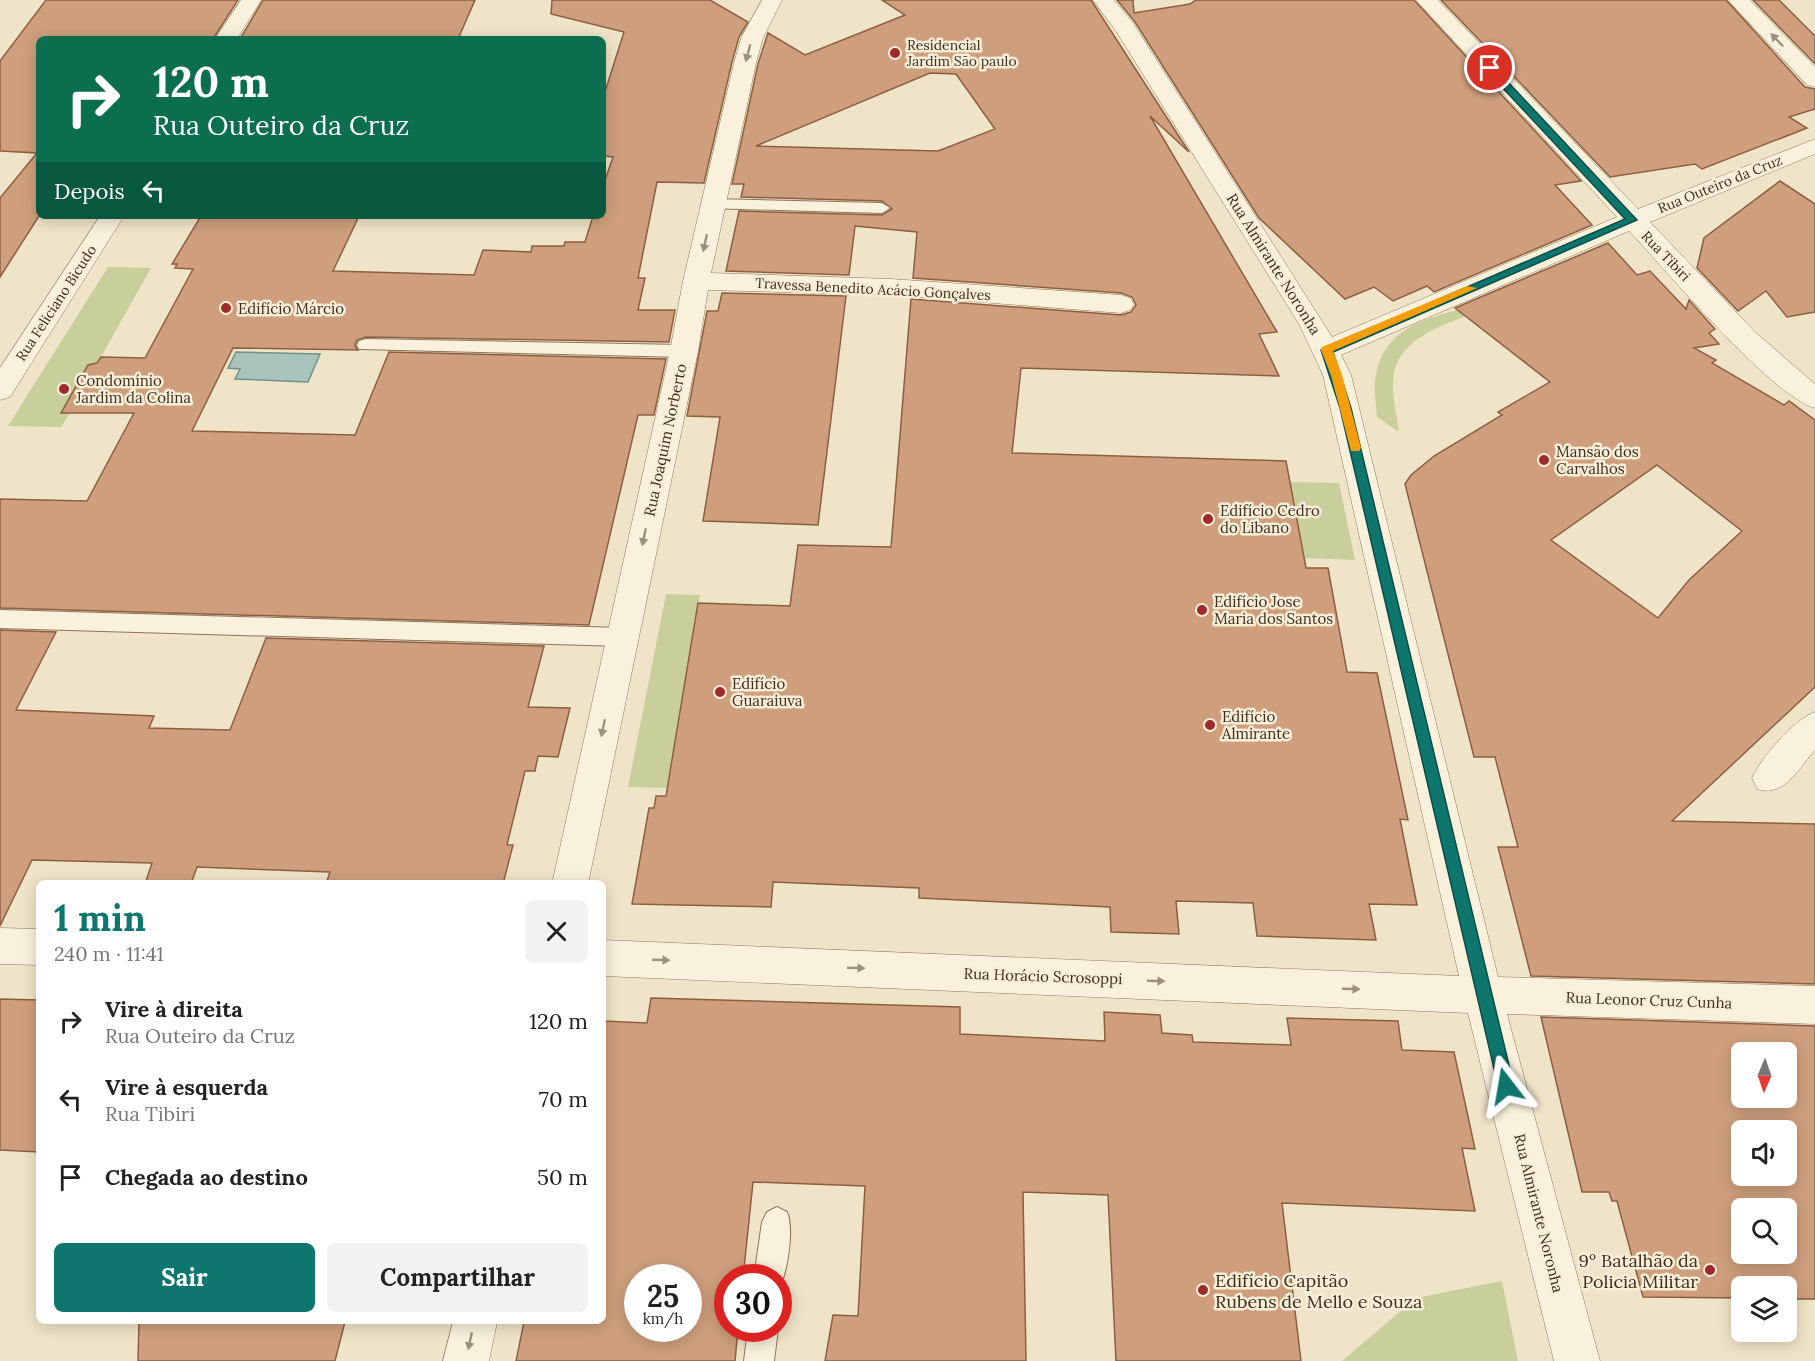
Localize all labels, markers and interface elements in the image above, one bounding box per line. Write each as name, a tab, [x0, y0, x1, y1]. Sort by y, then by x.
one-way arrow	[1770, 33, 1784, 47]
place label: Residencial Jardim São paulo	[906, 36, 1017, 70]
pin	[1464, 42, 1515, 93]
one-way arrow	[743, 44, 752, 62]
marker: Residencial Jardim São paulo	[888, 46, 902, 60]
icon: arrive	[1473, 51, 1506, 84]
text: 120 m	[153, 55, 269, 109]
icon: right	[54, 60, 132, 138]
text: Rua Outeiro da Cruz	[153, 108, 409, 142]
street label: Rua Outeiro da Cruz	[1655, 151, 1785, 217]
icon: left	[137, 174, 170, 207]
text: Depois	[54, 177, 125, 205]
street label: Rua Almirante Noronha	[1223, 190, 1325, 338]
street label: Rua Tibiri	[1638, 227, 1694, 285]
one-way arrow	[699, 234, 709, 252]
street label: Rua Feliciano Bicudo	[12, 242, 100, 364]
street label: Travessa Benedito Acácio Gonçalves	[755, 274, 991, 304]
place label: Edifício Márcio	[238, 299, 344, 318]
marker: Edifício Márcio	[219, 301, 233, 315]
street label: Rua Joaquim Norberto	[640, 362, 691, 518]
place label: Condomínio Jardim da Colina	[75, 371, 191, 407]
marker: Condomínio Jardim da Colina	[57, 382, 71, 396]
place label: Mansão dos Carvalhos	[1556, 442, 1639, 478]
marker: Mansão dos Carvalhos	[1537, 453, 1551, 467]
place label: Edifício Cedro do Libano	[1220, 501, 1320, 537]
marker: Edifício Cedro do Libano	[1201, 512, 1215, 526]
one-way arrow	[639, 528, 648, 547]
place label: Edifício Jose Maria dos Santos	[1214, 592, 1333, 628]
marker: Edifício Jose Maria dos Santos	[1195, 603, 1209, 617]
place label: Edifício Guaraiuva	[732, 674, 803, 710]
marker: Edifício Guaraiuva	[713, 685, 727, 699]
place label: Edifício Almirante	[1221, 707, 1290, 743]
one-way arrow	[598, 718, 607, 737]
marker: Edifício Almirante	[1203, 718, 1217, 732]
text: 1 min	[54, 895, 146, 941]
button: close	[525, 900, 588, 963]
text: 240 m · 11:41	[54, 941, 164, 966]
one-way arrow	[652, 956, 671, 965]
one-way arrow	[847, 964, 866, 973]
street label: Rua Horácio Scrosoppi	[963, 964, 1123, 988]
one-way arrow	[1147, 977, 1166, 986]
one-way arrow	[1341, 985, 1360, 994]
street label: Rua Leonor Cruz Cunha	[1565, 988, 1733, 1012]
text: Vire à direita	[105, 995, 243, 1023]
icon: right	[54, 1005, 87, 1038]
text: 120 m	[529, 1007, 588, 1035]
text: Rua Outeiro da Cruz	[105, 1023, 295, 1048]
north arrow	[1731, 1042, 1797, 1108]
map controls	[1731, 1042, 1797, 1342]
position arrow	[1474, 1054, 1538, 1118]
text: Vire à esquerda	[105, 1073, 268, 1101]
icon: left	[54, 1083, 87, 1116]
text: 70 m	[539, 1085, 588, 1113]
text: Rua Tibiri	[105, 1101, 195, 1126]
button: sound	[1731, 1120, 1797, 1186]
street label: Rua Almirante Noronha	[1510, 1132, 1568, 1295]
icon: arrive	[54, 1161, 87, 1194]
text: Chegada ao destino	[105, 1163, 308, 1191]
text: 50 m	[537, 1163, 588, 1191]
button: search	[1731, 1198, 1797, 1264]
button: Sair	[54, 1243, 315, 1312]
button: Compartilhar	[327, 1243, 588, 1312]
place label: 9º Batalhão da Policia Militar	[1578, 1249, 1698, 1293]
marker: 9º Batalhão da Policia Militar	[1703, 1263, 1717, 1277]
speed limit sign: 30	[714, 1264, 792, 1342]
place label: Edifício Capitão Rubens de Mello e Souza	[1215, 1269, 1422, 1313]
button: layers	[1731, 1276, 1797, 1342]
text: 25	[647, 1277, 679, 1315]
marker: Edifício Capitão Rubens de Mello e Souza	[1196, 1283, 1210, 1297]
text: km/h	[643, 1309, 683, 1328]
one-way arrow	[465, 1332, 475, 1351]

